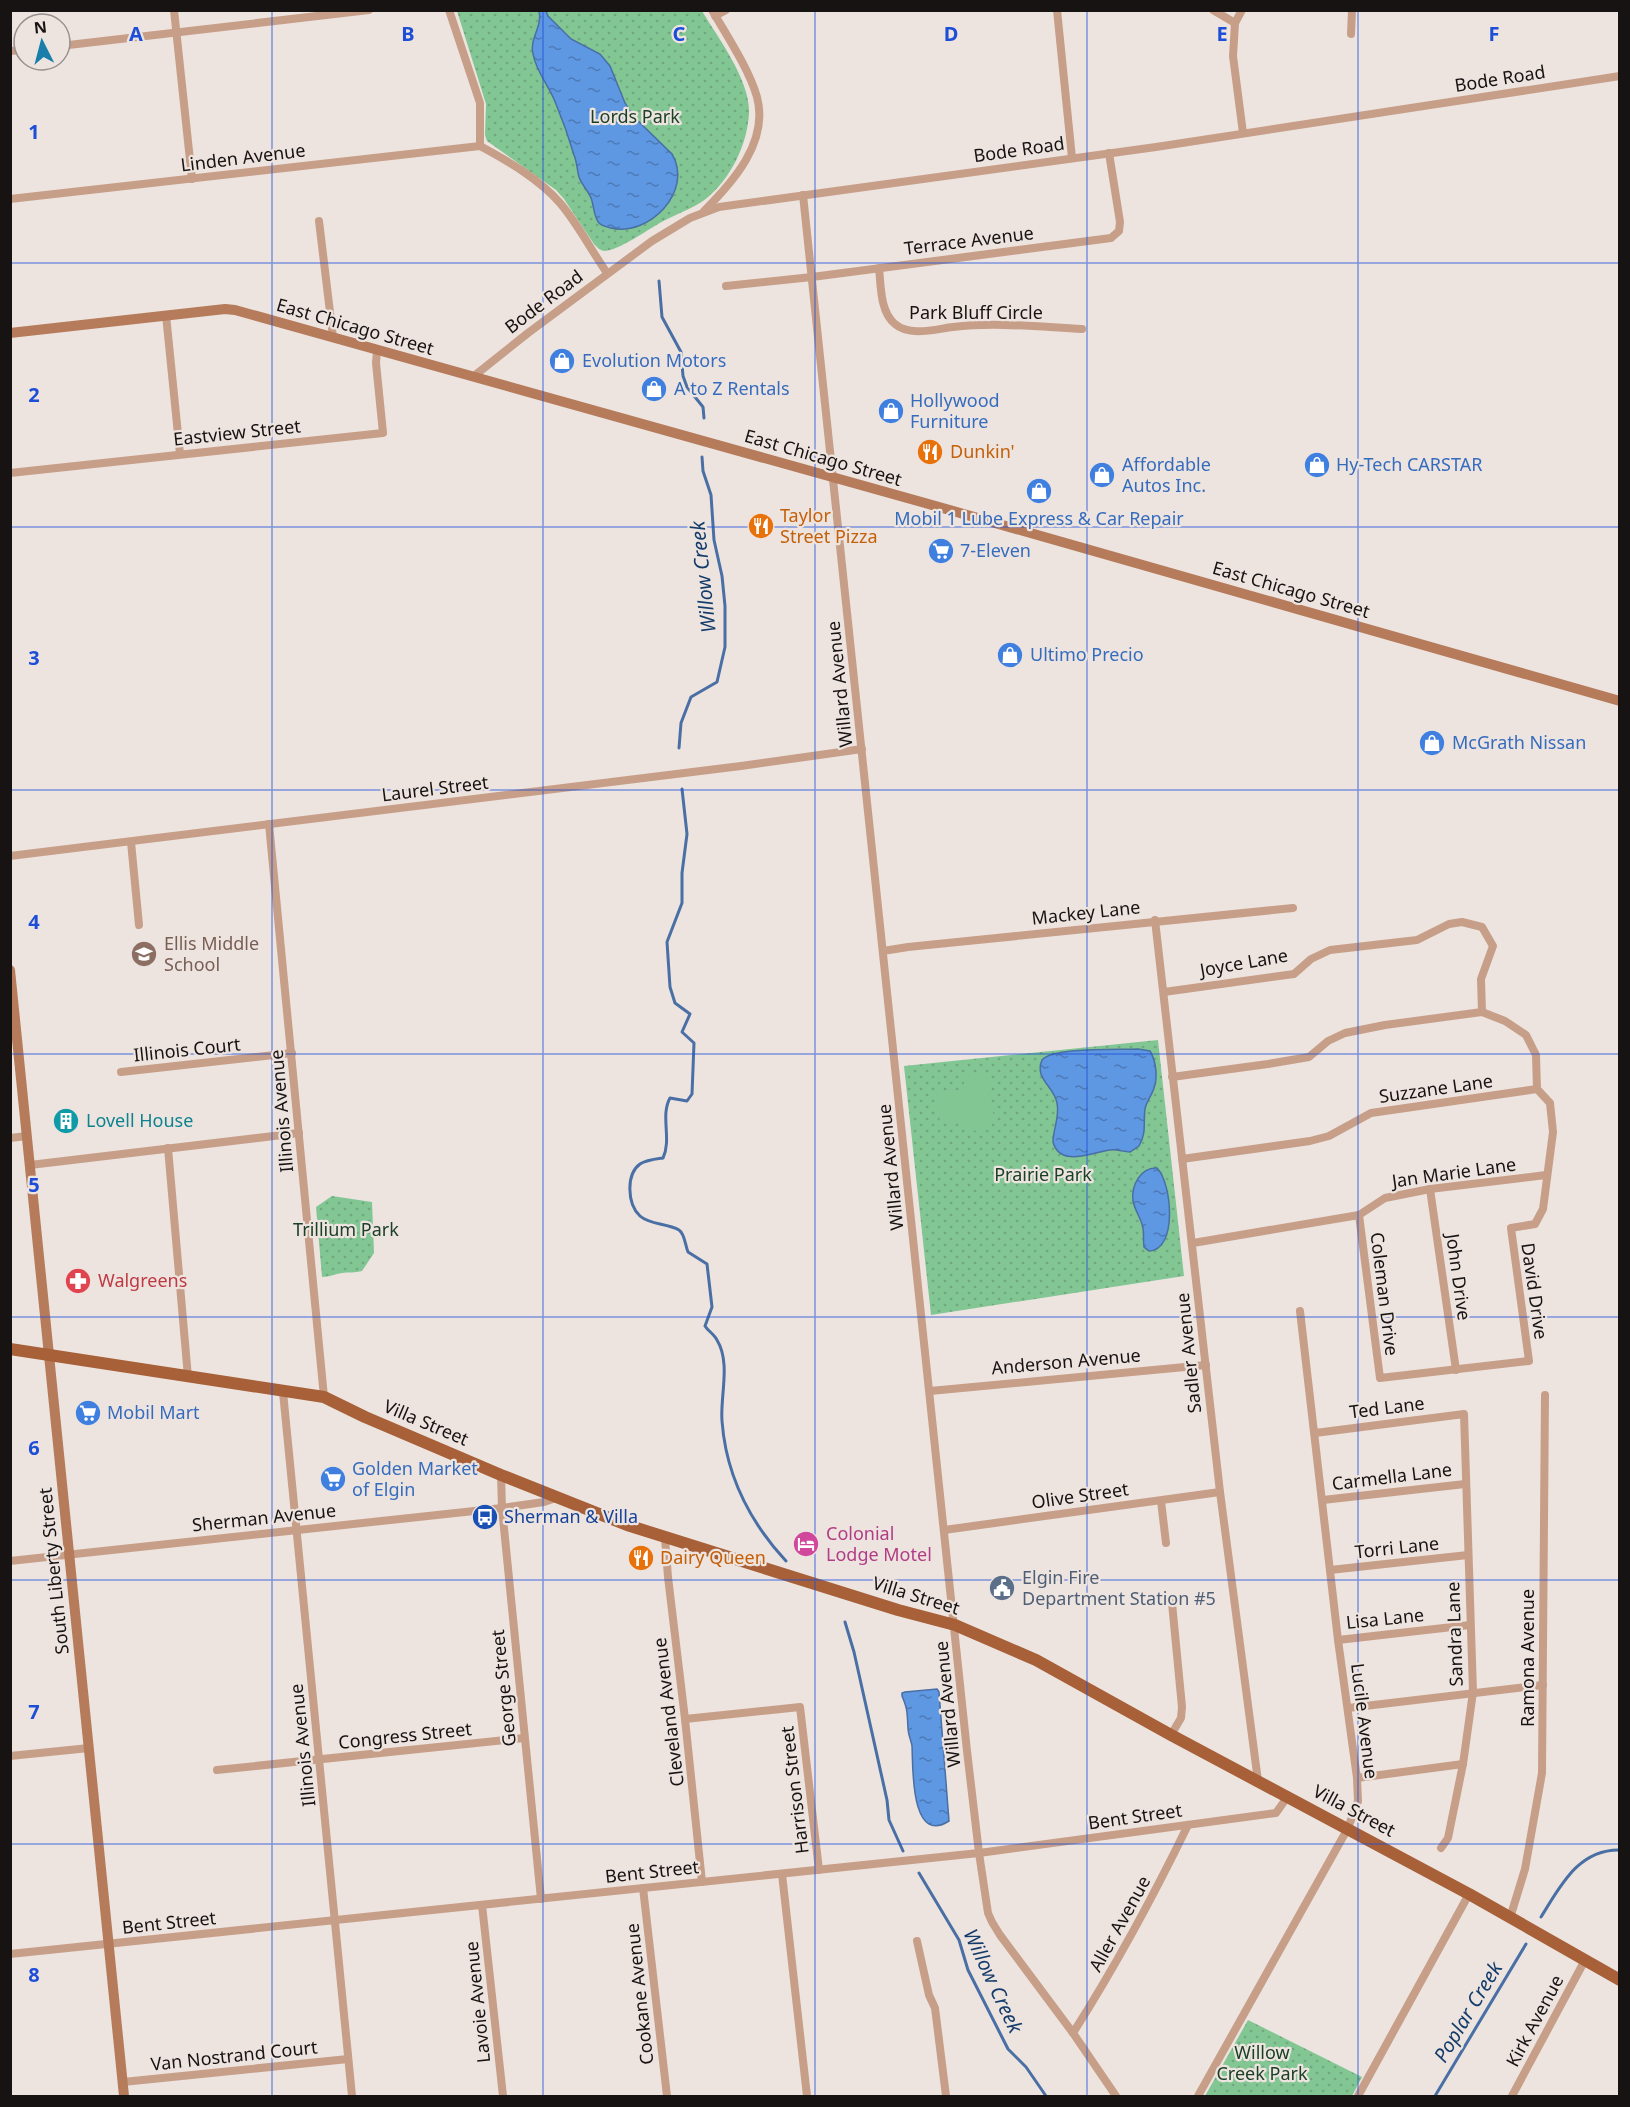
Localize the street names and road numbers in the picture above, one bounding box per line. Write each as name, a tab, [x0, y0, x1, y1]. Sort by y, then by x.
street label: Bode Road	[1453, 59, 1547, 97]
street label: Bode Road	[972, 131, 1066, 167]
street label: Linden Avenue	[179, 137, 307, 177]
street label: Terrace Avenue	[903, 220, 1035, 260]
street label: Bode Road	[500, 264, 587, 338]
street label: East Chicago Street	[274, 292, 437, 360]
street label: Park Bluff Circle	[909, 300, 1043, 324]
street label: Eastview Street	[172, 413, 302, 451]
street label: East Chicago Street	[742, 423, 905, 491]
street label: East Chicago Street	[1210, 555, 1373, 623]
street label: Willard Avenue	[820, 620, 858, 748]
street label: Laurel Street	[380, 769, 490, 806]
street label: Mackey Lane	[1030, 894, 1141, 930]
street label: Joyce Lane	[1196, 942, 1290, 982]
street label: Illinois Court	[132, 1031, 242, 1067]
street label: Illinois Avenue	[264, 1049, 298, 1174]
street label: Suzzane Lane	[1377, 1068, 1494, 1108]
street label: Willard Avenue	[871, 1103, 909, 1231]
street label: Jan Marie Lane	[1388, 1151, 1517, 1193]
street label: John Drive	[1441, 1230, 1477, 1322]
street label: Coleman Drive	[1366, 1231, 1404, 1357]
street label: David Drive	[1516, 1241, 1554, 1341]
street label: Sadler Avenue	[1170, 1292, 1206, 1415]
street label: Anderson Avenue	[990, 1343, 1142, 1379]
street label: Ted Lane	[1348, 1390, 1426, 1424]
street label: Villa Street	[380, 1393, 473, 1451]
street label: Carmella Lane	[1330, 1457, 1453, 1495]
street label: Olive Street	[1030, 1476, 1130, 1514]
street label: South Liberty Street	[32, 1486, 74, 1656]
street label: Sherman Avenue	[191, 1498, 337, 1536]
street label: Torri Lane	[1354, 1531, 1440, 1563]
street label: Villa Street	[870, 1570, 963, 1620]
street label: Sandra Lane	[1440, 1581, 1468, 1687]
street label: Ramona Avenue	[1515, 1589, 1539, 1727]
street label: Lisa Lane	[1345, 1602, 1425, 1634]
street label: George Street	[485, 1628, 521, 1748]
street label: Cleveland Avenue	[647, 1636, 689, 1788]
street label: Willard Avenue	[928, 1640, 966, 1768]
street label: Lucile Avenue	[1346, 1662, 1384, 1780]
street label: Illinois Avenue	[284, 1683, 320, 1808]
street label: Congress Street	[337, 1716, 473, 1754]
street label: Harrison Street	[774, 1724, 814, 1855]
street label: Villa Street	[1309, 1778, 1400, 1842]
street label: Bent Street	[1086, 1797, 1184, 1834]
street label: Bent Street	[604, 1854, 701, 1888]
street label: Aller Avenue	[1083, 1871, 1155, 1976]
street label: Bent Street	[121, 1905, 218, 1939]
street label: Cookane Avenue	[620, 1922, 658, 2066]
street label: Lavoie Avenue	[459, 1940, 495, 2064]
street label: Kirk Avenue	[1500, 1970, 1568, 2071]
street label: Van Nostrand Court	[149, 2034, 319, 2076]

